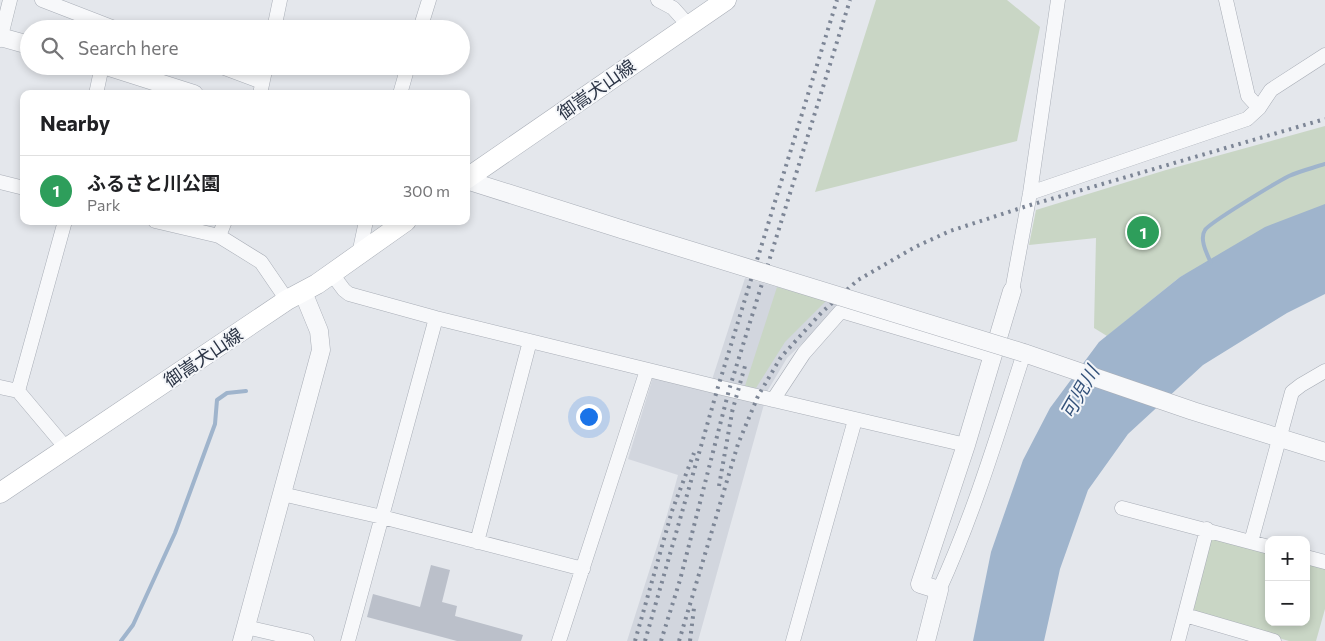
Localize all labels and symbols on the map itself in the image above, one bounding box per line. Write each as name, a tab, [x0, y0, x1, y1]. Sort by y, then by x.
street label: 御嵩犬山線	[553, 54, 639, 124]
pin: 1	[1127, 213, 1159, 251]
street label: 御嵩犬山線	[160, 323, 246, 391]
water label: 可児川	[1055, 360, 1104, 422]
your location	[576, 404, 602, 430]

